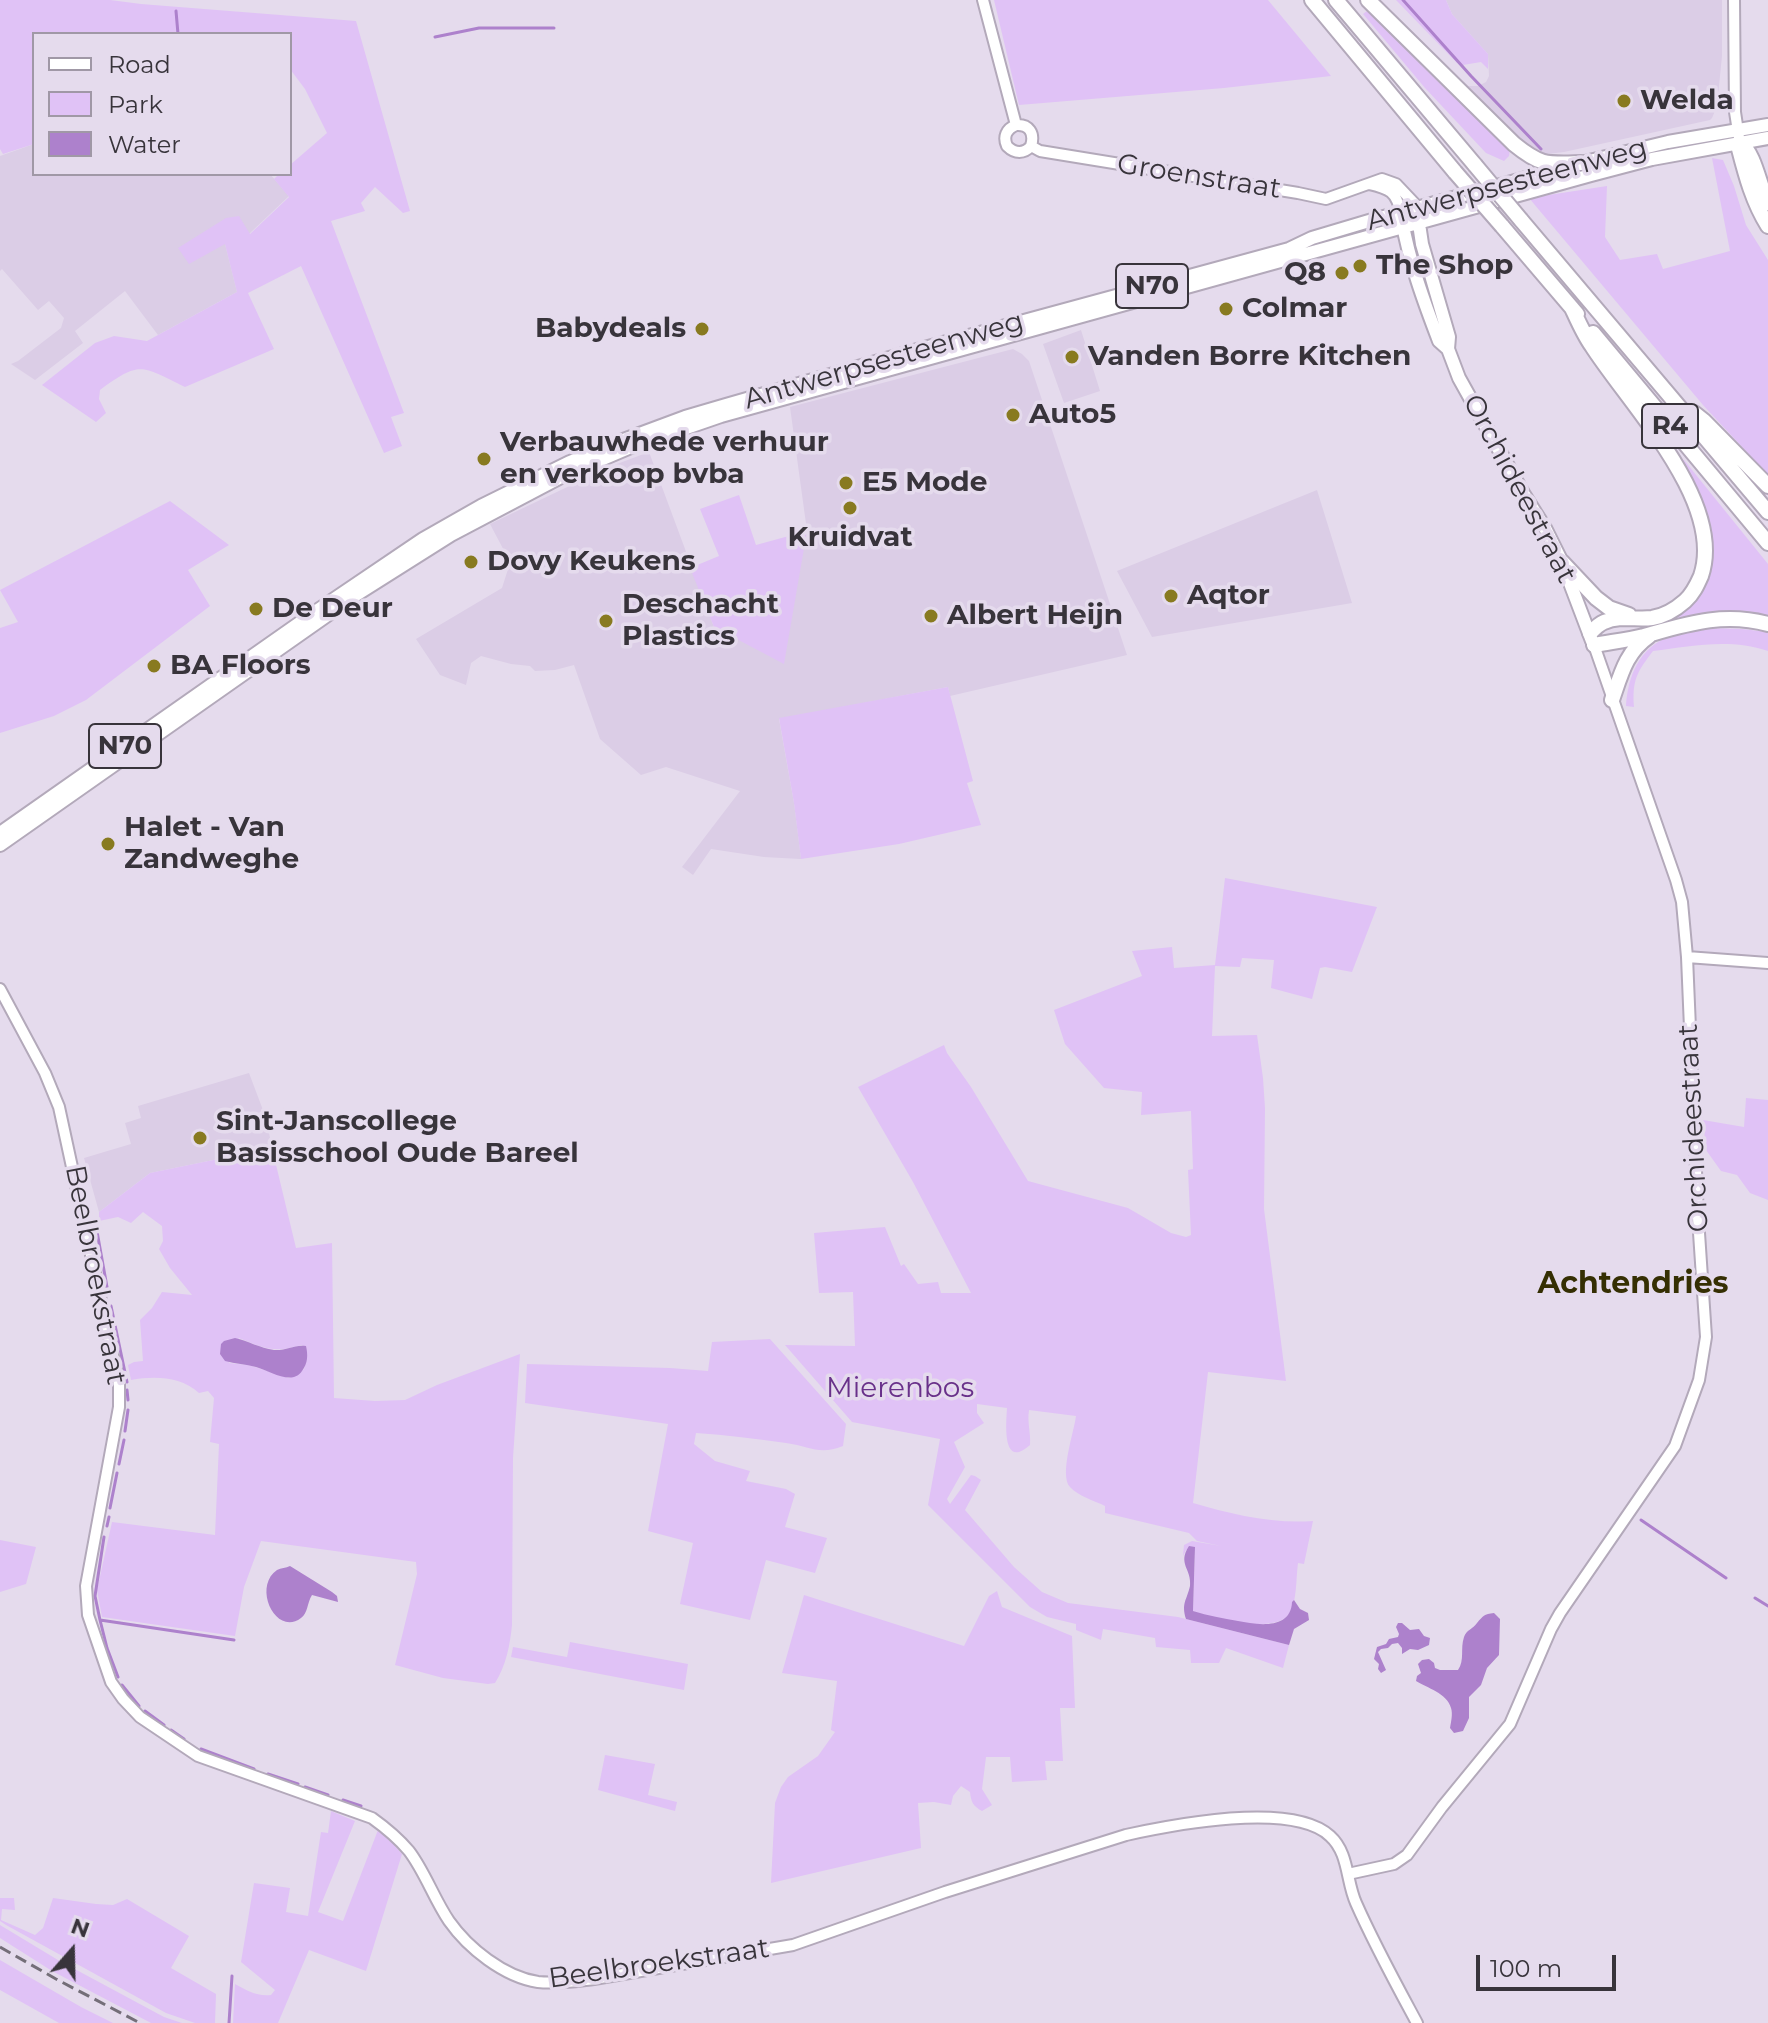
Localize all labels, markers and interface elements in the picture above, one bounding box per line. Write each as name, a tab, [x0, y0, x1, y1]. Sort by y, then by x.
legend	[32, 32, 292, 176]
text: Road	[108, 50, 171, 79]
place label: Welda	[1640, 84, 1734, 118]
text: Park	[108, 90, 163, 119]
marker: Welda	[1615, 92, 1633, 110]
text: Water	[108, 130, 181, 159]
street label: Antwerpsesteenweg	[1363, 131, 1651, 239]
street label: Groenstraat	[1115, 147, 1283, 207]
place label: The Shop	[1376, 249, 1513, 283]
place label: Q8	[1284, 256, 1326, 290]
marker: The Shop	[1351, 257, 1369, 275]
road number: N70	[1116, 264, 1188, 308]
marker: Q8	[1333, 264, 1351, 282]
place label: Colmar	[1242, 292, 1347, 326]
marker: Colmar	[1217, 300, 1235, 318]
street label: Antwerpsesteenweg	[740, 305, 1028, 417]
place label: Babydeals	[535, 312, 686, 346]
marker: Babydeals	[693, 320, 711, 338]
place label: Vanden Borre Kitchen	[1088, 340, 1411, 374]
marker: Vanden Borre Kitchen	[1063, 348, 1081, 366]
street label: Orchideestraat	[1455, 389, 1583, 589]
place label: Auto5	[1029, 398, 1116, 432]
road number: R4	[1642, 404, 1698, 448]
marker: Auto5	[1004, 406, 1022, 424]
place label: Verbauwhede verhuur en verkoop bvba	[500, 426, 829, 492]
marker: Verbauwhede verhuur en verkoop bvba	[475, 450, 493, 468]
place label: E5 Mode	[862, 466, 987, 500]
marker: E5 Mode	[837, 474, 855, 492]
marker: Kruidvat	[841, 499, 859, 517]
place label: Kruidvat	[787, 521, 913, 555]
place label: Dovy Keukens	[487, 545, 696, 579]
marker: Dovy Keukens	[462, 553, 480, 571]
place label: Aqtor	[1187, 579, 1270, 613]
marker: Aqtor	[1162, 587, 1180, 605]
place label: Deschacht Plastics	[622, 588, 779, 654]
place label: De Deur	[272, 592, 393, 626]
place label: Albert Heijn	[947, 599, 1123, 633]
marker: De Deur	[247, 600, 265, 618]
marker: Albert Heijn	[922, 607, 940, 625]
marker: Deschacht Plastics	[597, 612, 615, 630]
place label: BA Floors	[170, 649, 311, 683]
marker: BA Floors	[145, 657, 163, 675]
road number: N70	[89, 724, 161, 768]
place label: Halet - Van Zandweghe	[124, 811, 299, 877]
marker: Halet - Van Zandweghe	[99, 835, 117, 853]
street label: Orchideestraat	[1672, 1023, 1716, 1233]
place label: Sint-Janscollege Basisschool Oude Bareel	[216, 1105, 579, 1171]
marker: Sint-Janscollege Basisschool Oude Bareel	[191, 1129, 209, 1147]
street label: Beelbroekstraat	[57, 1163, 133, 1387]
district label: Achtendries	[1538, 1266, 1728, 1302]
park label: Mierenbos	[826, 1372, 974, 1406]
north arrow	[32, 1911, 112, 1991]
text: N	[67, 1912, 93, 1944]
street label: Beelbroekstraat	[546, 1932, 772, 1996]
scale bar	[1480, 1939, 1620, 1989]
text: 100 m	[1490, 1954, 1562, 1983]

